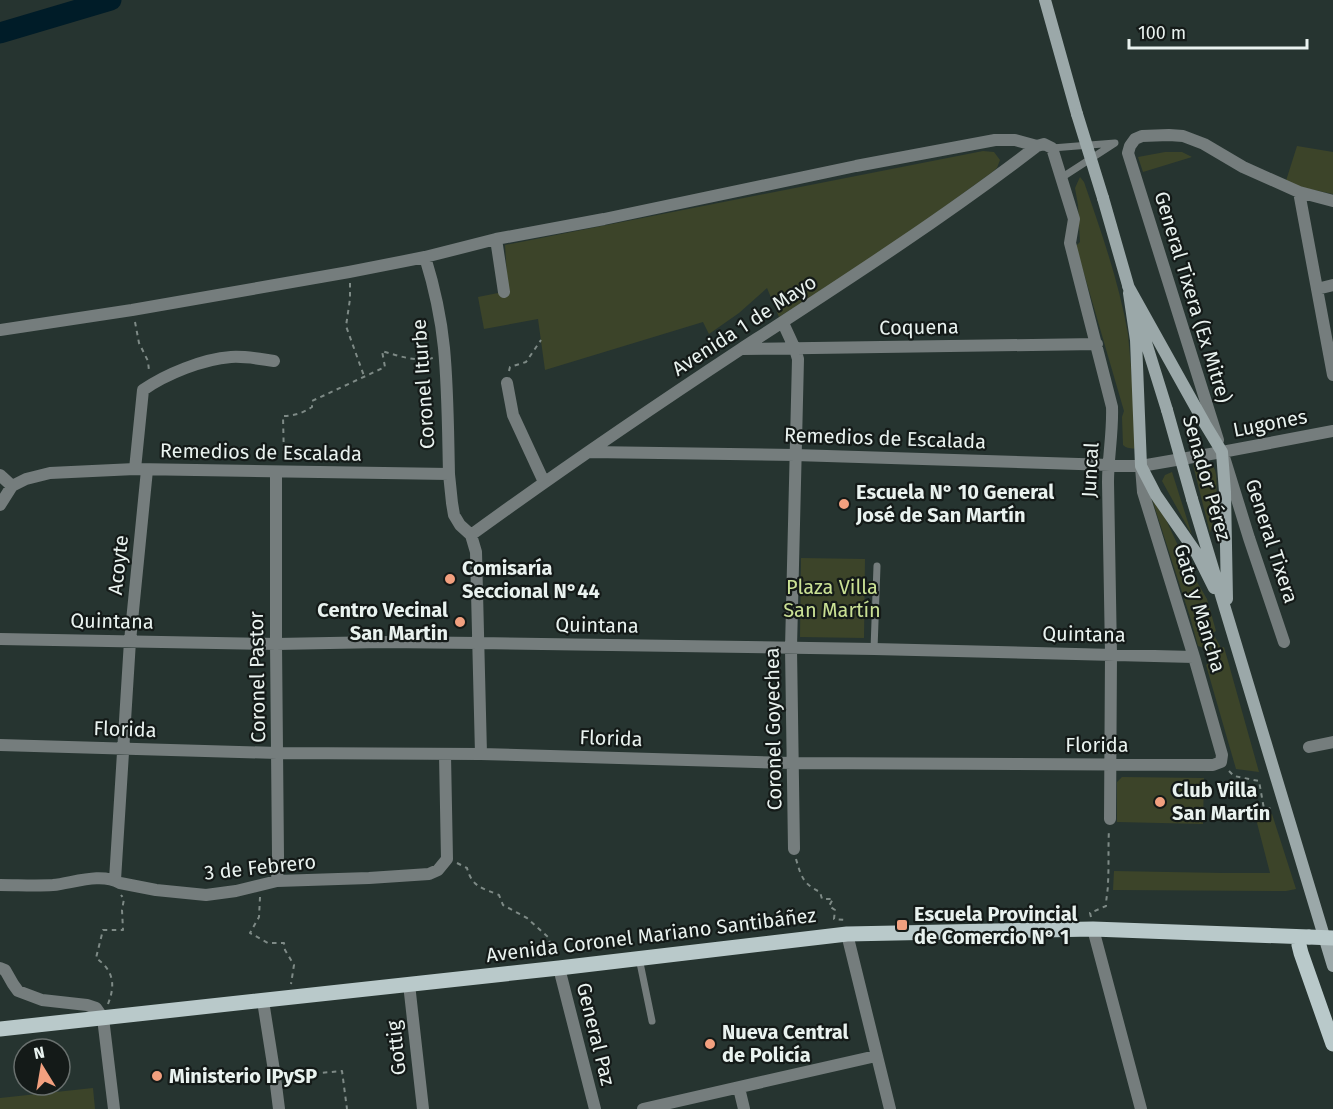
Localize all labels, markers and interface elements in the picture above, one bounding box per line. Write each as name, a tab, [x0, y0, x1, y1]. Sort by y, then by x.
scale bar	[1129, 12, 1308, 50]
text: 100 m	[1138, 22, 1186, 44]
street label: General Tixera (Ex Mitre)	[1149, 188, 1237, 406]
street label: Avenida 1 de Mayo	[667, 269, 821, 381]
street label: Coquena	[879, 314, 959, 340]
street label: Coronel Iturbe	[406, 318, 440, 450]
street label: Lugones	[1231, 404, 1309, 442]
street label: Senador Pérez	[1178, 412, 1236, 544]
street label: Remedios de Escalada	[784, 422, 986, 454]
street label: Remedios de Escalada	[160, 438, 362, 466]
street label: Juncal	[1077, 442, 1103, 498]
street label: General Tixera	[1241, 476, 1303, 606]
place label: Escuela N° 10 General José de San Martín	[855, 480, 1054, 527]
marker: Escuela N° 10 General José de San Martín	[837, 497, 851, 511]
street label: Acoyte	[103, 534, 133, 596]
street label: Gato y Mancha	[1169, 541, 1231, 675]
place label: Comisaría Seccional N°44	[462, 556, 600, 603]
marker: Comisaría Seccional N°44	[443, 572, 457, 586]
park label: Plaza Villa San Martín	[783, 575, 881, 622]
place label: Centro Vecinal San Martin	[317, 598, 448, 645]
street label: Quintana	[70, 608, 154, 634]
street label: Coronel Pastor	[244, 611, 270, 743]
street label: Quintana	[555, 612, 639, 638]
marker: Centro Vecinal San Martin	[453, 615, 467, 629]
street label: Quintana	[1042, 621, 1126, 647]
street label: Coronel Goyechea	[760, 647, 786, 811]
street label: Florida	[93, 716, 157, 742]
street label: Florida	[579, 725, 643, 751]
street label: Florida	[1065, 733, 1129, 757]
place label: Club Villa San Martín	[1172, 778, 1270, 825]
marker: Club Villa San Martín	[1153, 795, 1167, 809]
street label: 3 de Febrero	[203, 849, 317, 885]
place label: Escuela Provincial de Comercio N° 1	[914, 902, 1077, 949]
street label: Avenida Coronel Mariano Santibáñez	[485, 903, 818, 967]
marker: Escuela Provincial de Comercio N° 1	[895, 918, 909, 932]
street label: General Paz	[572, 980, 620, 1088]
street label: Gottig	[381, 1019, 411, 1076]
place label: Nueva Central de Policía	[722, 1020, 849, 1067]
north arrow	[12, 1037, 72, 1097]
marker: Nueva Central de Policía	[703, 1037, 717, 1051]
text: N	[32, 1042, 46, 1063]
place label: Ministerio IPySP	[169, 1064, 317, 1088]
marker: Ministerio IPySP	[150, 1069, 164, 1083]

